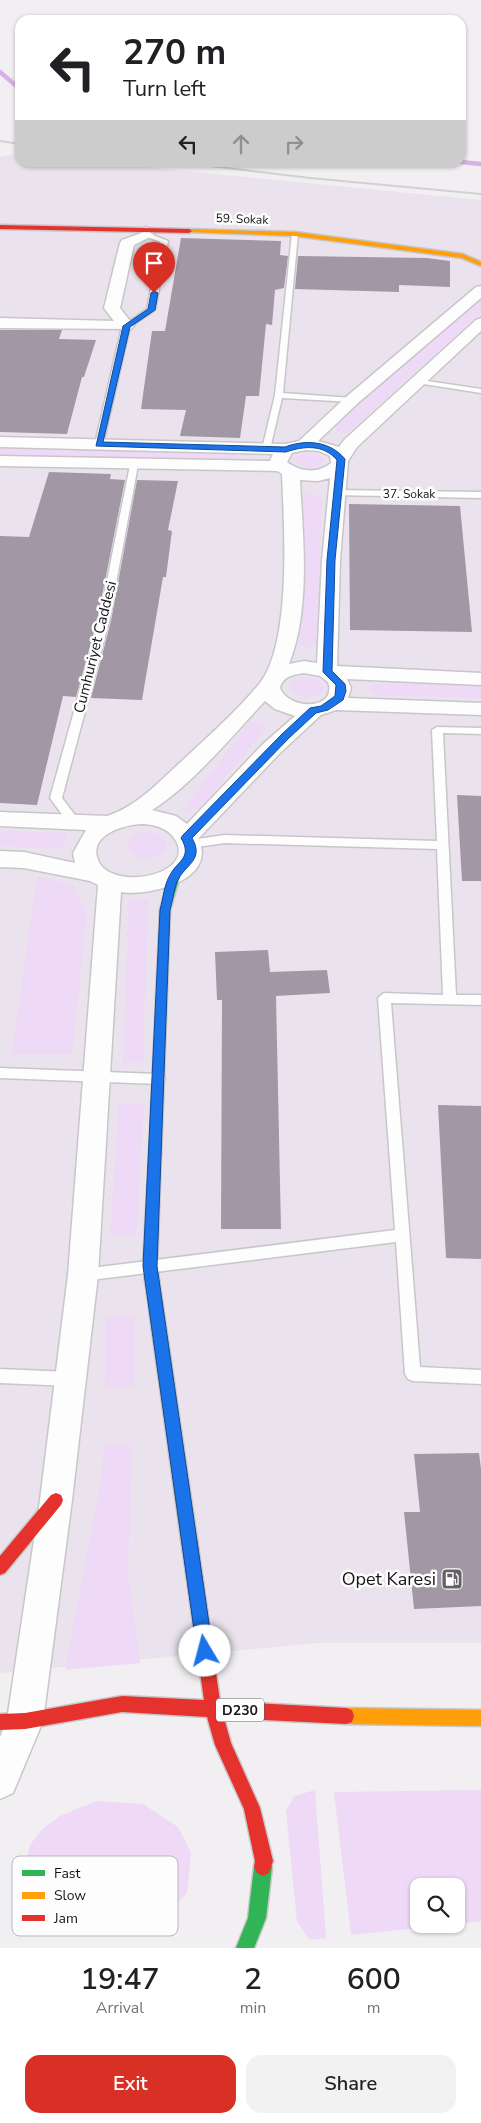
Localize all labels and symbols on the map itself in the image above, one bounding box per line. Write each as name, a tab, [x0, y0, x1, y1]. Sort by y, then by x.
street label: 59. Sokak	[215, 210, 270, 228]
pin	[133, 242, 175, 293]
street label: 37. Sokak	[383, 486, 436, 502]
street label: Cumhuriyet Caddesi	[69, 579, 121, 715]
place label: Opet Karesi	[342, 1567, 436, 1591]
fuel station icon: Opet Karesi	[440, 1567, 464, 1591]
position arrow	[178, 1624, 230, 1676]
road number: D230	[216, 1698, 264, 1722]
legend	[12, 1856, 178, 1936]
text: Fast	[54, 1864, 80, 1883]
text: Slow	[54, 1886, 86, 1905]
text: Jam	[53, 1909, 78, 1928]

